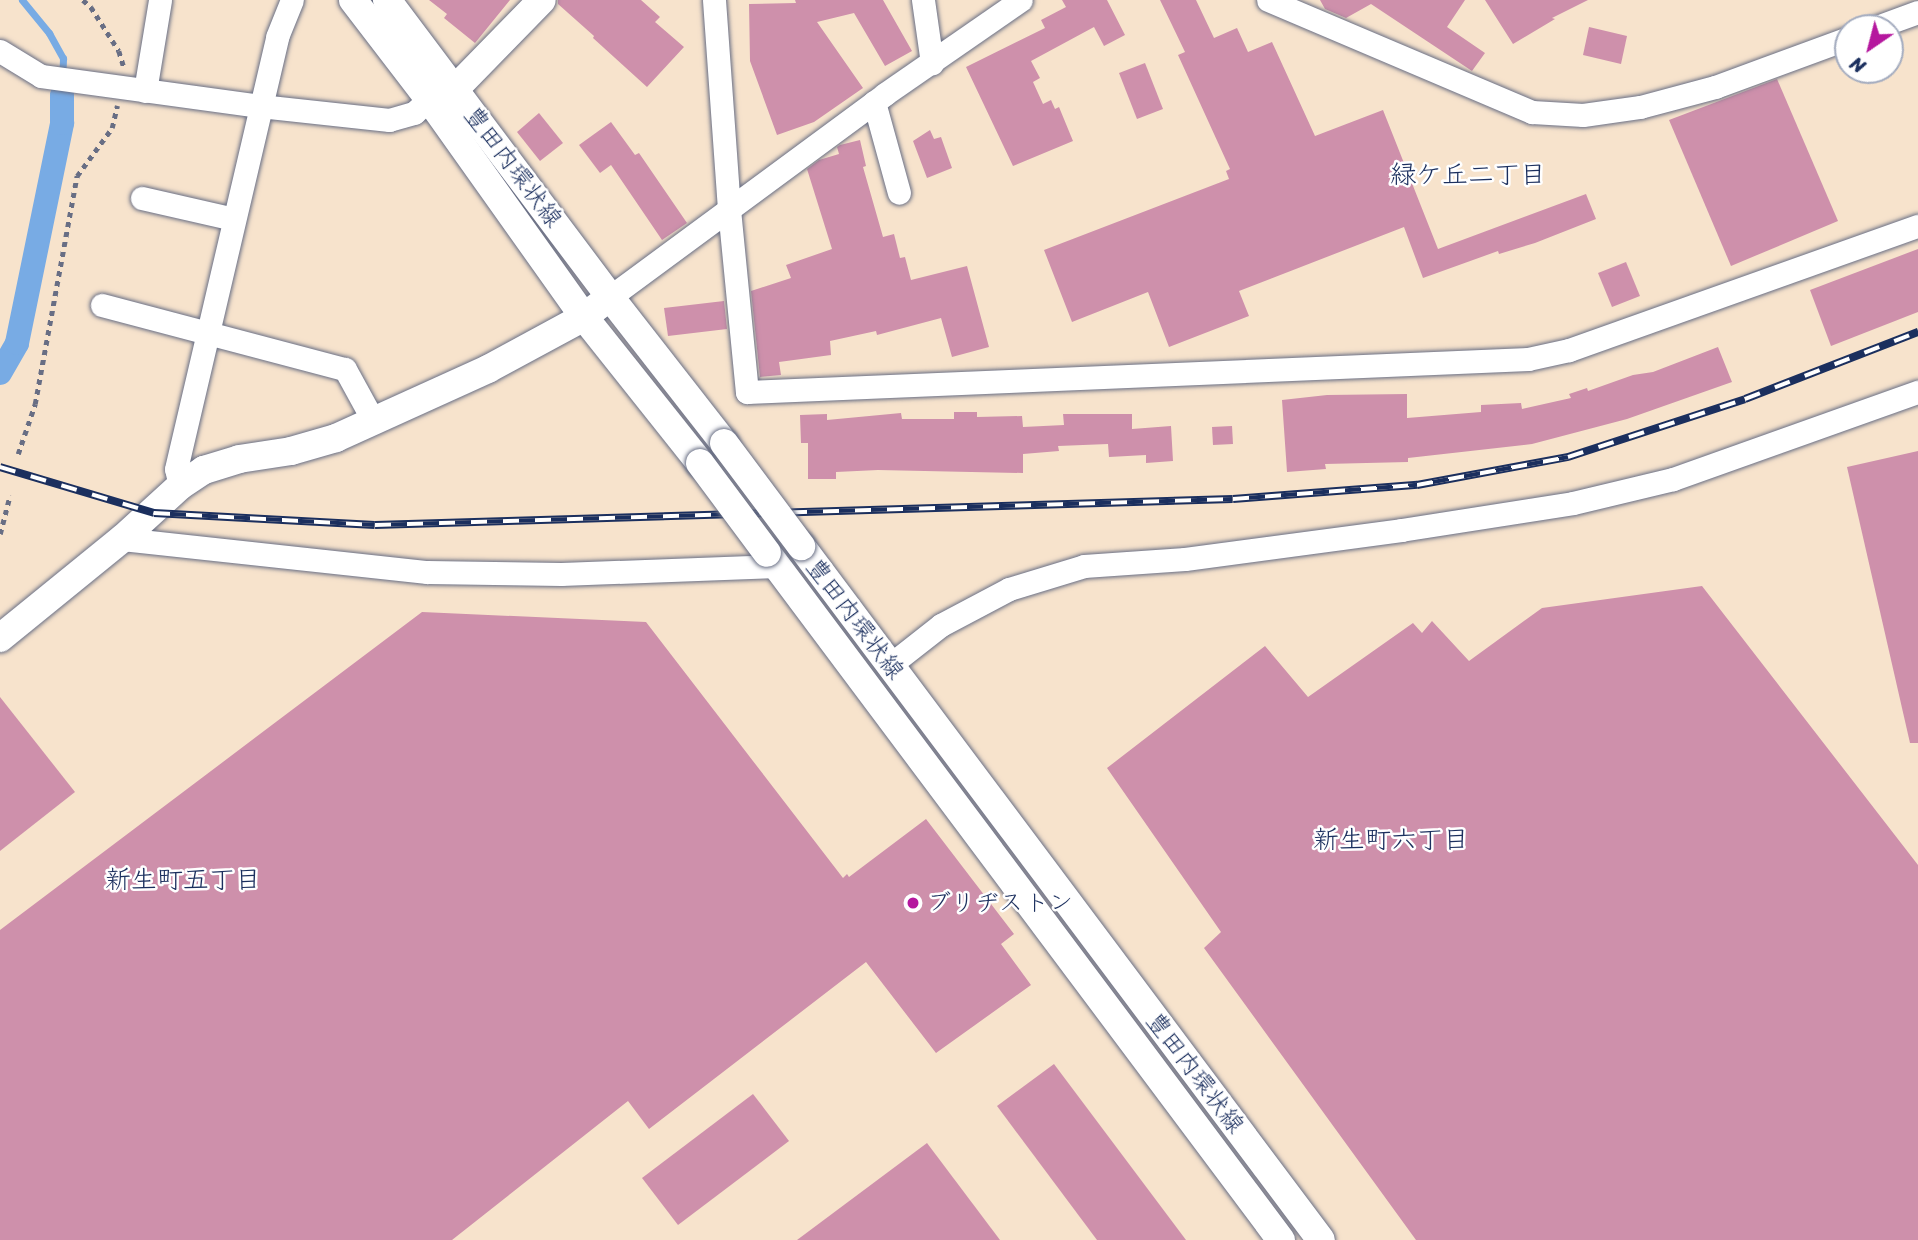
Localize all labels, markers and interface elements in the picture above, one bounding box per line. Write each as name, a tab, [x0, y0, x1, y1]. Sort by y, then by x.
north arrow	[1834, 14, 1904, 84]
text: N	[1843, 48, 1873, 82]
street label: 豊田内環状線	[458, 101, 568, 233]
district label: 緑ケ丘二丁目	[1390, 159, 1546, 191]
street label: 豊田内環状線	[800, 553, 910, 685]
district label: 新生町六丁目	[1313, 824, 1469, 856]
district label: 新生町五丁目	[105, 864, 261, 896]
place label: ブリヂストン	[927, 889, 1071, 917]
marker: ブリヂストン	[905, 895, 921, 911]
street label: 豊田内環状線	[1140, 1007, 1250, 1139]

